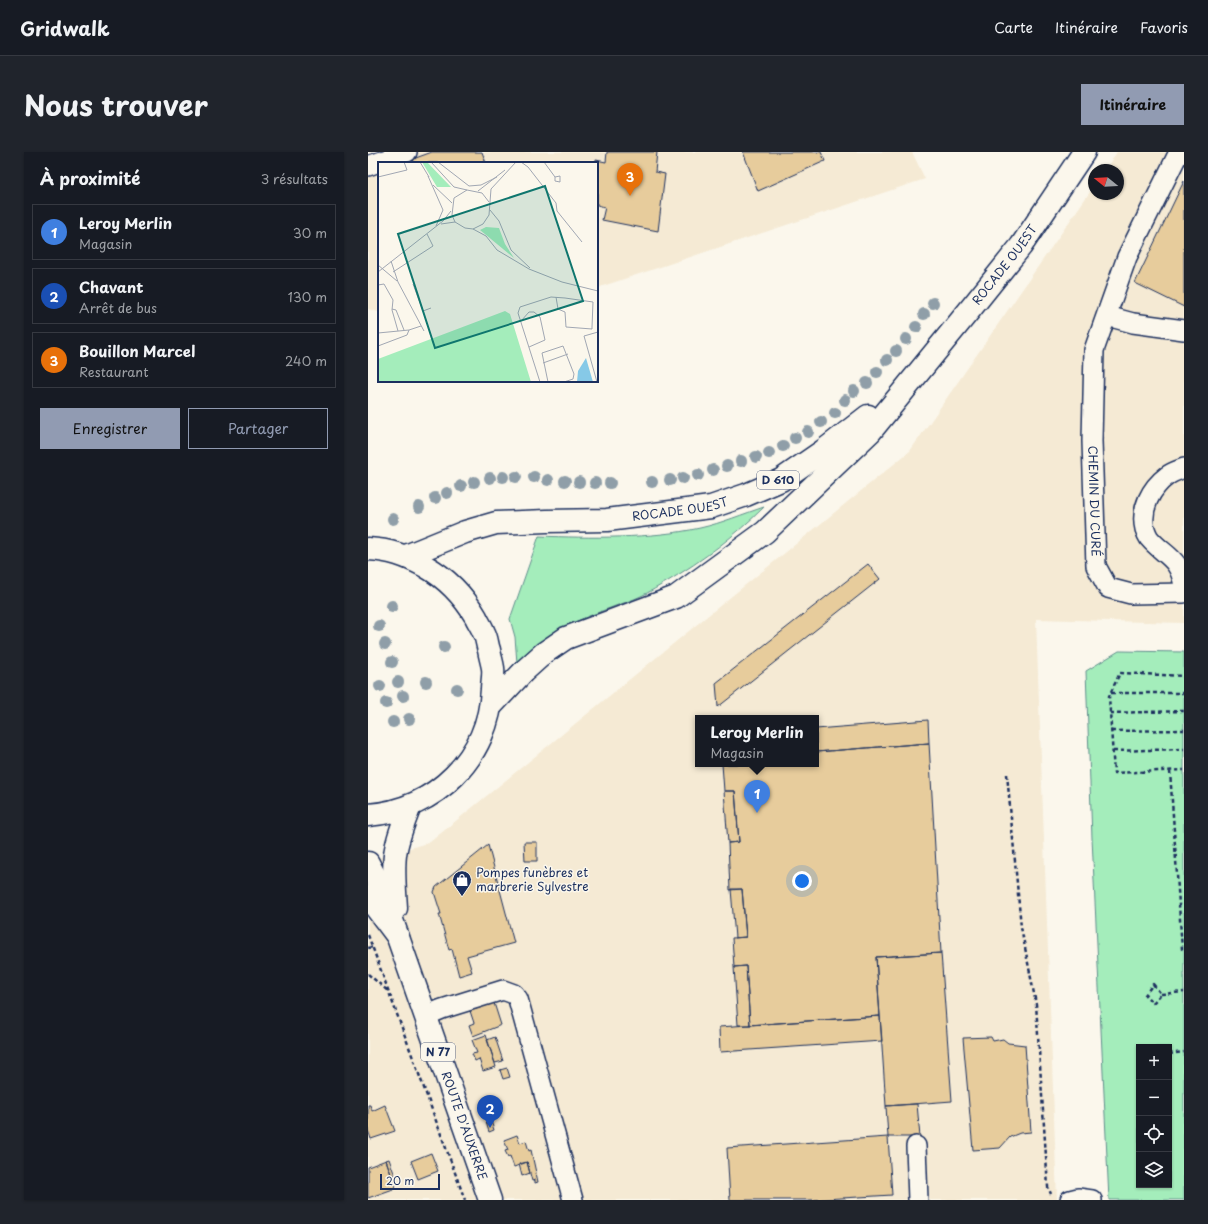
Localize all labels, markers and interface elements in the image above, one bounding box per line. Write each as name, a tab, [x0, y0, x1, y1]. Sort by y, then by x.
text: Gridwalk	[20, 14, 110, 42]
text: Carte	[994, 17, 1033, 38]
text: Itinéraire	[1055, 17, 1118, 38]
text: Favoris	[1140, 17, 1188, 38]
text: Nous trouver	[24, 83, 208, 126]
button: Itinéraire	[1081, 84, 1184, 125]
inset map	[378, 162, 598, 382]
pin: 3	[617, 163, 643, 196]
north arrow	[1088, 164, 1124, 200]
text: À proximité	[40, 165, 140, 191]
text: 3 résultats	[261, 169, 328, 188]
text: Leroy Merlin	[79, 211, 172, 234]
street label: ROCADE OUEST	[967, 220, 1041, 308]
text: 1	[51, 223, 57, 242]
text: 30 m	[293, 223, 327, 242]
text: Magasin	[79, 234, 132, 253]
text: Chavant	[79, 275, 143, 298]
text: 2	[49, 287, 59, 306]
text: 130 m	[288, 287, 327, 306]
text: Arrêt de bus	[79, 298, 157, 317]
text: Bouillon Marcel	[79, 339, 195, 362]
text: 3	[50, 351, 58, 370]
text: 240 m	[285, 351, 327, 370]
text: Restaurant	[79, 362, 149, 381]
button: Enregistrer	[40, 408, 180, 449]
button: Partager	[188, 408, 328, 449]
street label: CHEMIN DU CURÉ	[1084, 445, 1106, 557]
road number: D 610	[757, 471, 799, 489]
street label: ROCADE OUEST	[631, 492, 731, 525]
popup	[695, 715, 819, 767]
text: Leroy Merlin	[710, 720, 804, 743]
text: Magasin	[710, 743, 764, 762]
pin: 1	[744, 780, 770, 813]
place label: Pompes funèbres et marbrerie Sylvestre	[476, 863, 589, 895]
shop icon: Pompes funèbres et marbrerie Sylvestre	[451, 869, 473, 897]
your location	[792, 871, 812, 891]
road number: N 77	[421, 1043, 455, 1061]
map controls	[1136, 1044, 1172, 1188]
button: +	[1136, 1044, 1172, 1080]
street label: ROUTE D'AUXERRE	[438, 1069, 492, 1182]
button: −	[1136, 1080, 1172, 1116]
pin: 2	[477, 1095, 503, 1128]
button: locate	[1136, 1116, 1172, 1152]
button: layers	[1136, 1152, 1172, 1188]
scale bar	[380, 1172, 440, 1191]
text: 20 m	[386, 1172, 414, 1189]

